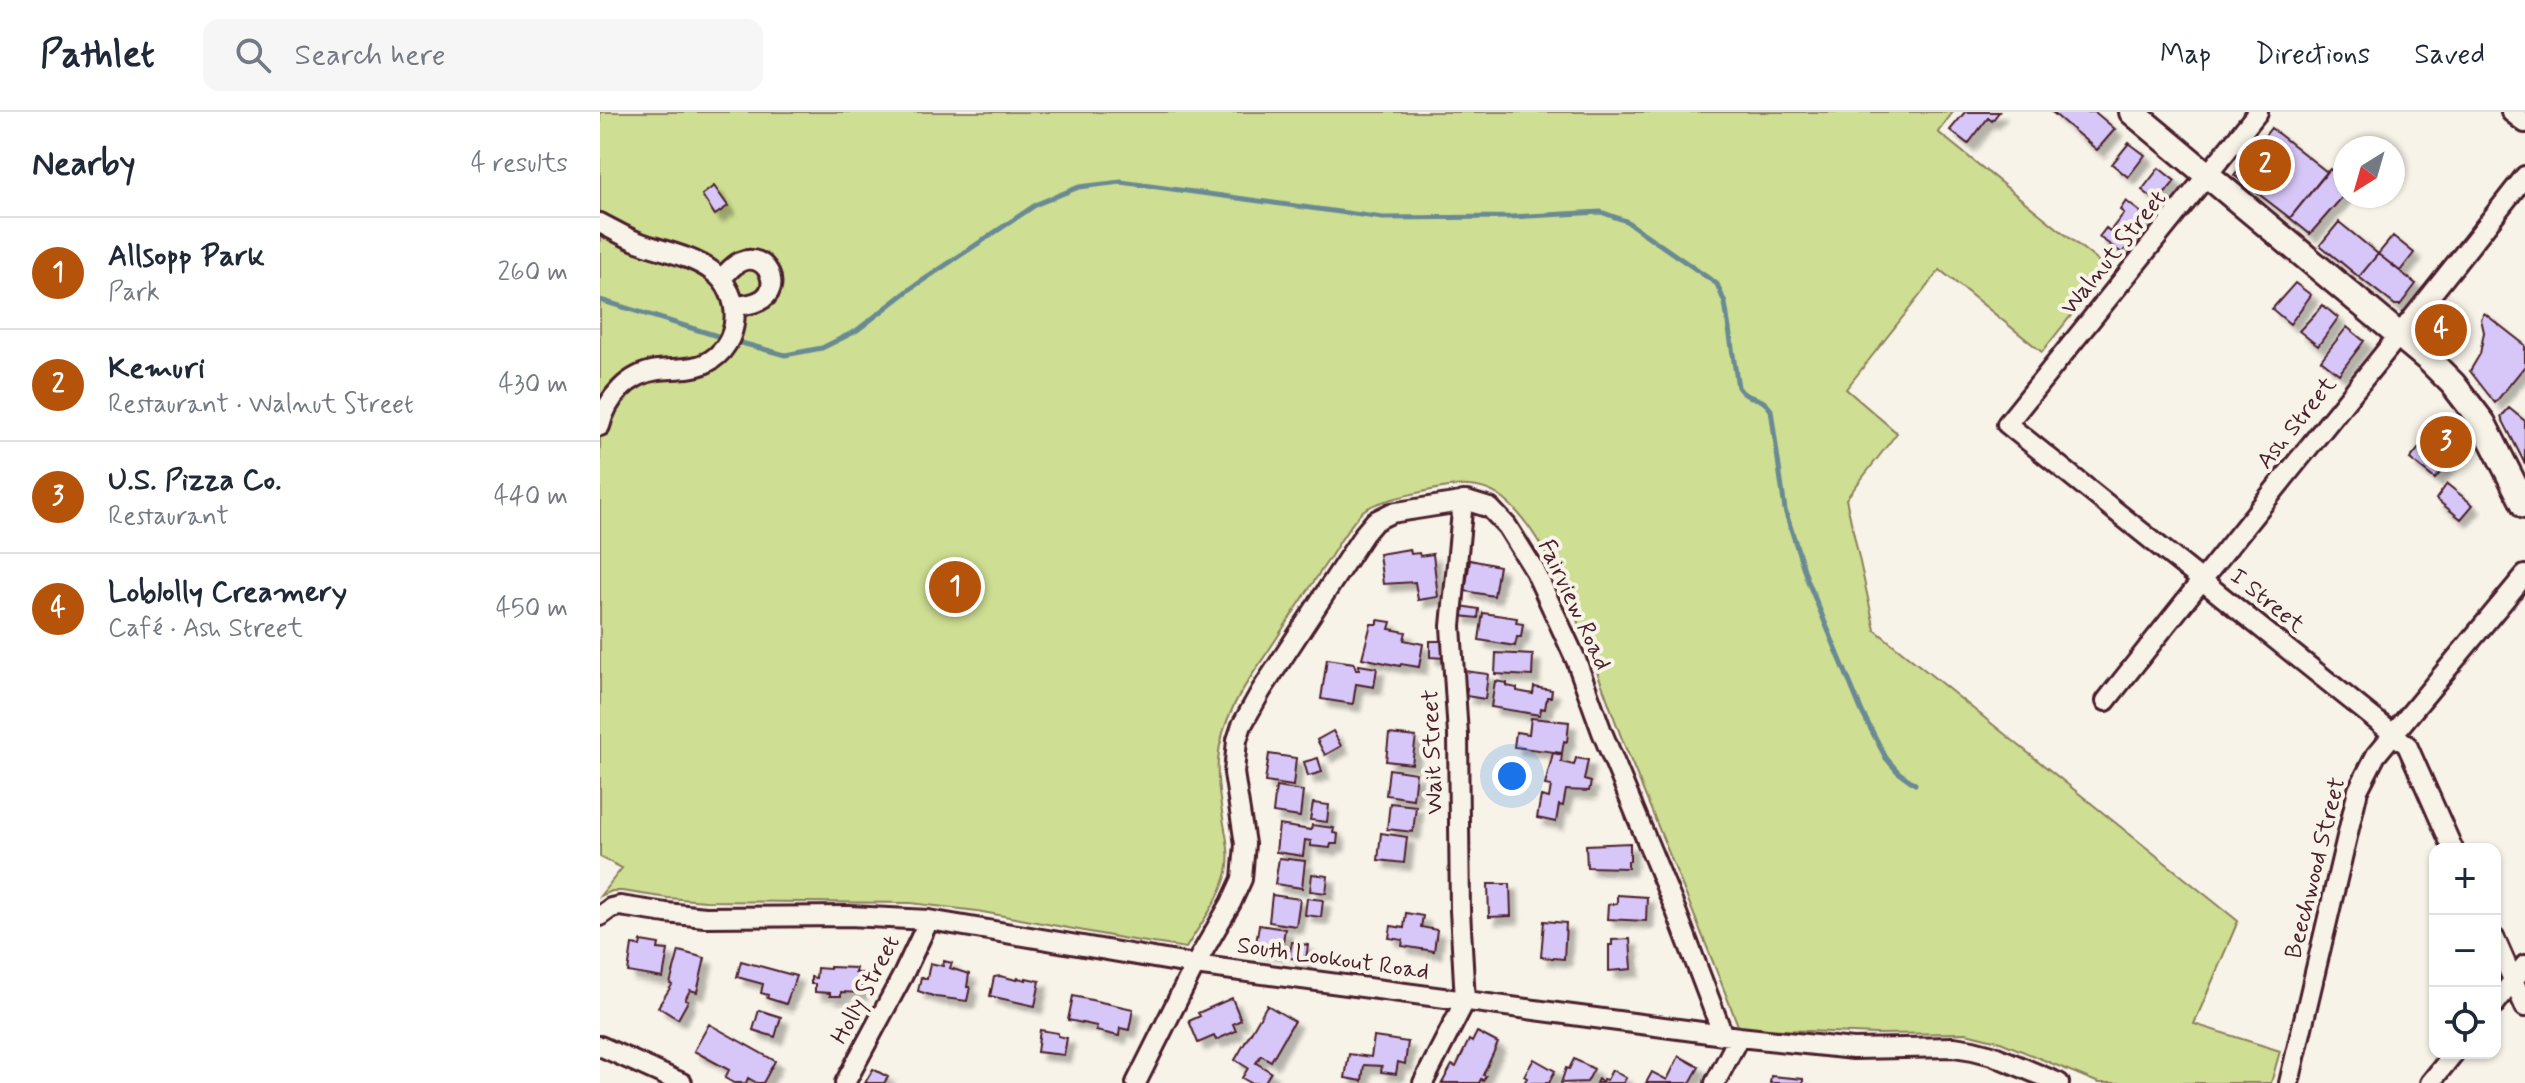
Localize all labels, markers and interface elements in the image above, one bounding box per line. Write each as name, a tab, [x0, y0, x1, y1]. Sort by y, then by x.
search box	[203, 19, 763, 91]
text: Pathlet	[40, 31, 155, 80]
icon: search	[231, 33, 275, 77]
text: Search here	[295, 36, 446, 75]
text: Map	[2160, 37, 2211, 74]
text: Directions	[2255, 37, 2370, 74]
text: Saved	[2414, 37, 2485, 74]
pin: 2	[2239, 135, 2291, 195]
north arrow	[2333, 136, 2405, 208]
text: Nearby	[32, 142, 136, 187]
text: 4 results	[471, 147, 568, 181]
street label: Walnut Street	[2054, 184, 2174, 322]
text: Allsopp Park	[108, 237, 265, 276]
text: 1	[52, 256, 64, 290]
text: 260 m	[498, 256, 568, 290]
text: Park	[108, 276, 160, 310]
pin: 4	[2415, 300, 2467, 360]
text: Kemuri	[108, 349, 205, 388]
text: 2	[52, 368, 64, 402]
text: 430 m	[499, 368, 568, 402]
street label: Ash Street	[2250, 370, 2344, 476]
text: Restaurant · Walnut Street	[108, 388, 414, 422]
pin: 3	[2420, 412, 2472, 472]
text: U.S. Pizza Co.	[108, 461, 281, 500]
text: 3	[52, 480, 64, 514]
text: 440 m	[494, 480, 568, 514]
text: Restaurant	[108, 500, 229, 534]
street label: Fairview Road	[1530, 535, 1618, 675]
pin: 1	[929, 557, 981, 617]
street label: I Street	[2223, 561, 2311, 641]
text: Loblolly Creamery	[108, 573, 347, 612]
text: 4	[50, 592, 66, 626]
text: 450 m	[496, 592, 568, 626]
text: Café · Ash Street	[108, 612, 303, 646]
street label: Wait Street	[1415, 689, 1451, 815]
your location	[1492, 756, 1532, 796]
street label: Beechwood Street	[2278, 774, 2354, 962]
map controls	[2429, 843, 2501, 1059]
button: +	[2429, 843, 2501, 915]
button: −	[2429, 915, 2501, 987]
street label: Holly Street	[824, 930, 908, 1050]
street label: South Lookout Road	[1235, 930, 1431, 988]
button: locate	[2429, 987, 2501, 1059]

